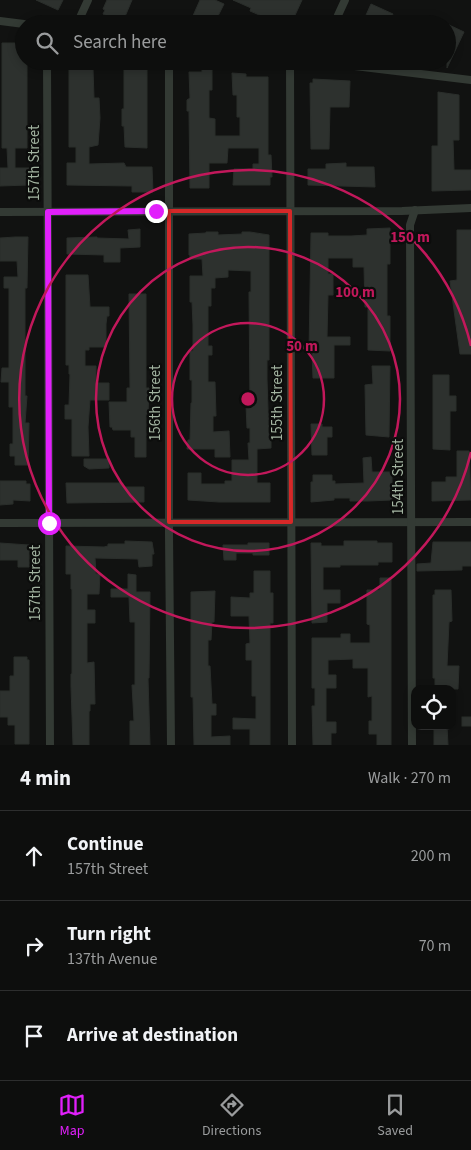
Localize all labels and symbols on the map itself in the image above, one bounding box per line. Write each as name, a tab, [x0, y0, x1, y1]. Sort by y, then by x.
street label: 157th Street	[24, 125, 45, 201]
route end	[145, 200, 168, 223]
text: 150 m	[390, 227, 430, 248]
text: 100 m	[335, 282, 375, 303]
text: 50 m	[286, 336, 318, 357]
street label: 156th Street	[145, 365, 166, 441]
street label: 155th Street	[267, 365, 288, 441]
centre of rings	[239, 390, 257, 408]
street label: 154th Street	[388, 439, 409, 515]
route start	[38, 512, 61, 535]
street label: 157th Street	[25, 545, 46, 621]

